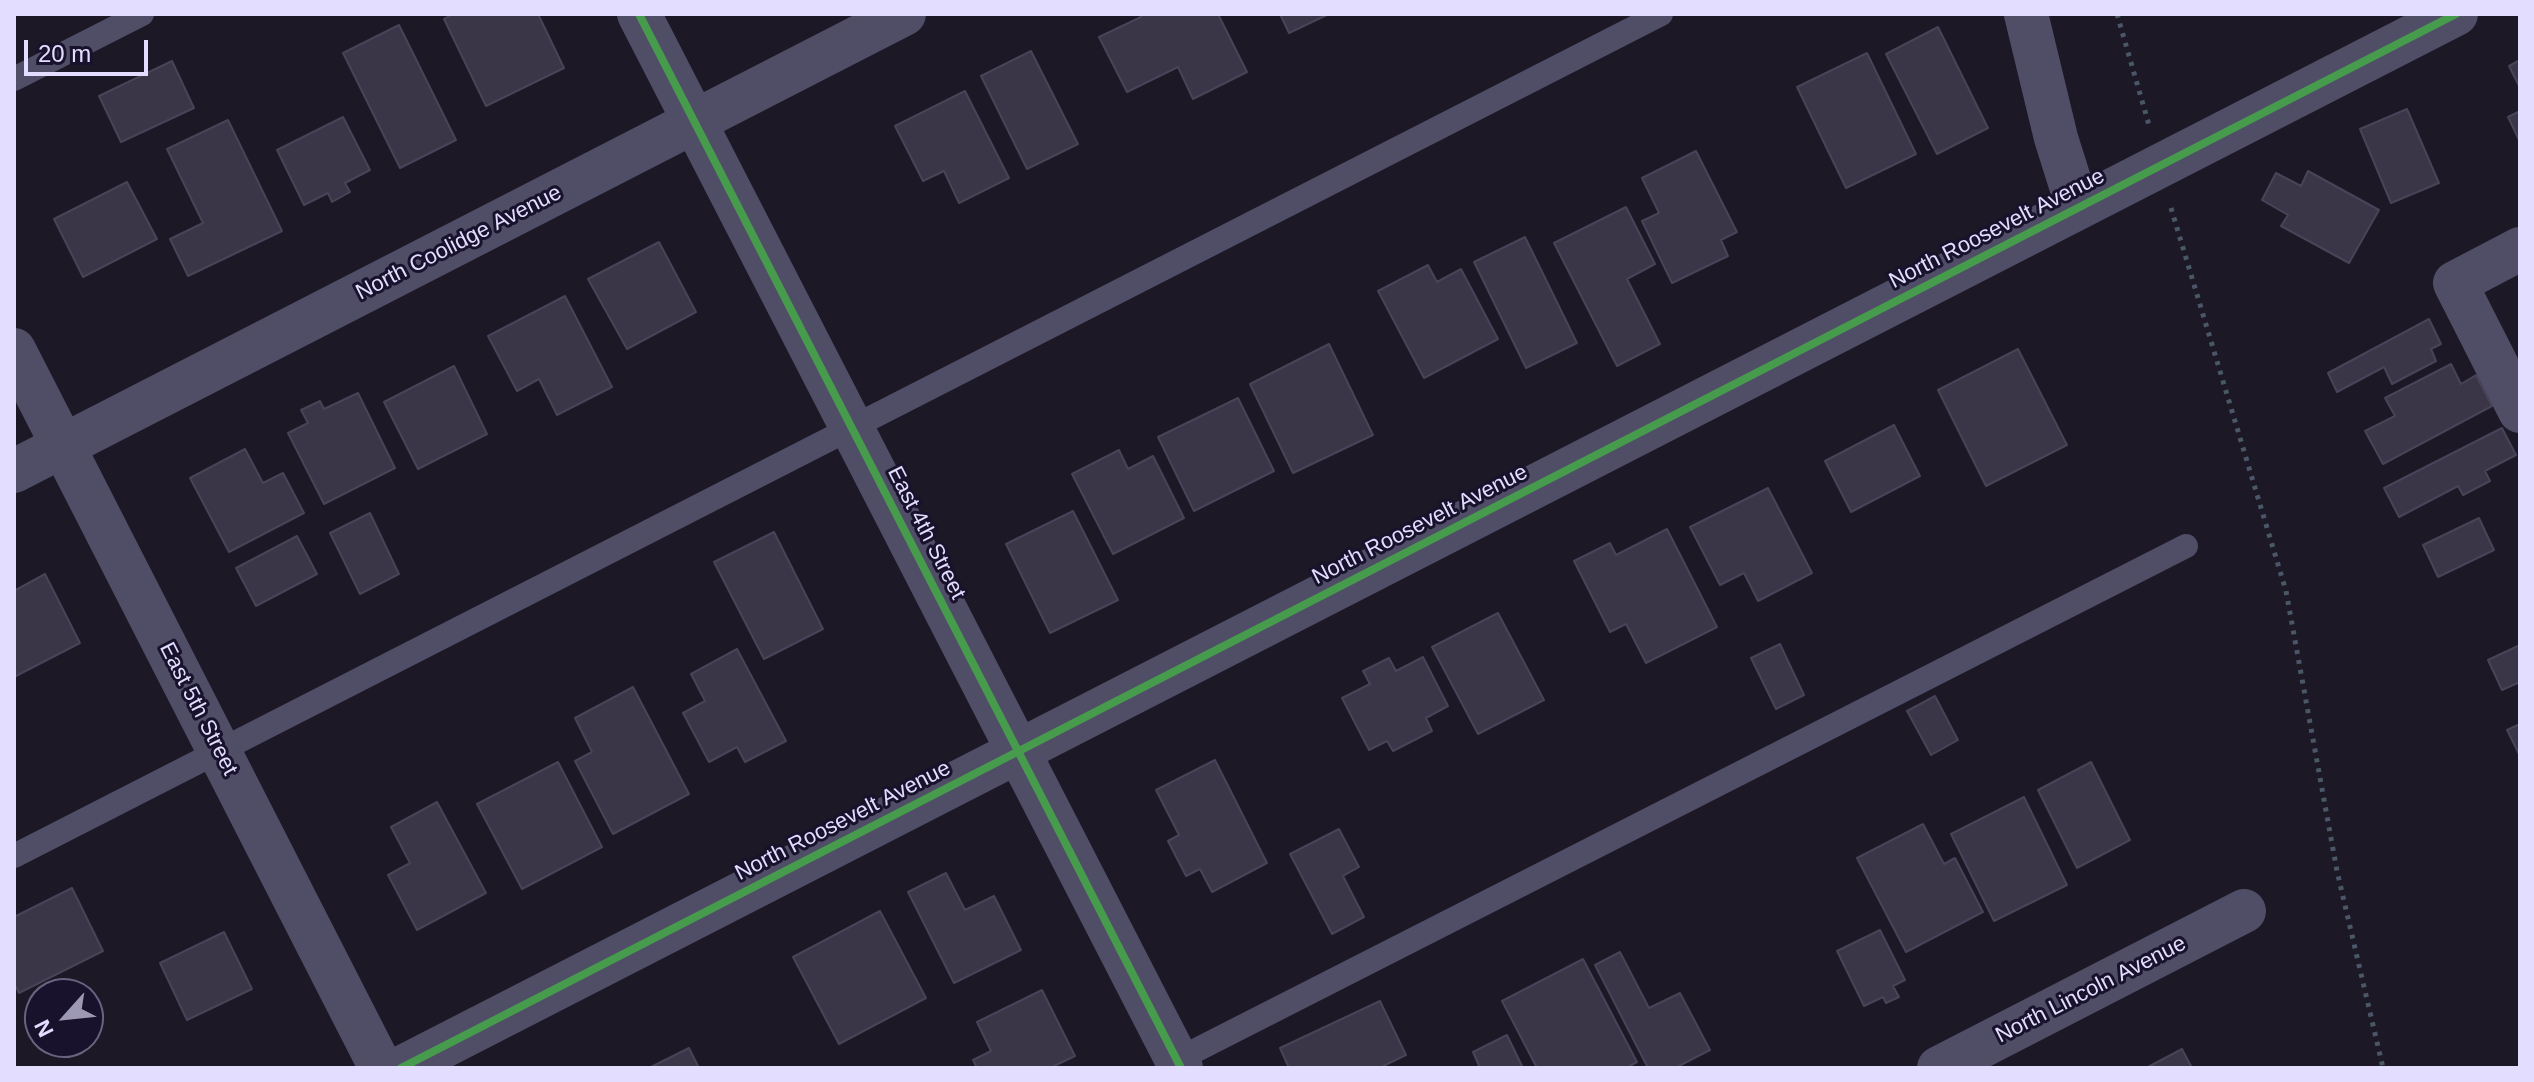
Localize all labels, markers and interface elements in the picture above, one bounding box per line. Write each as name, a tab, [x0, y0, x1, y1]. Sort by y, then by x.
scale bar	[28, 24, 152, 74]
text: 20 m	[38, 40, 91, 67]
street label: North Roosevelt Avenue	[1885, 163, 2109, 295]
street label: North Coolidge Avenue	[352, 180, 566, 306]
street label: North Roosevelt Avenue	[1308, 459, 1532, 591]
street label: East 4th Street	[881, 462, 971, 604]
street label: East 5th Street	[153, 638, 243, 780]
street label: North Roosevelt Avenue	[731, 755, 955, 887]
street label: North Lincoln Avenue	[1991, 931, 2191, 1049]
north arrow	[24, 978, 104, 1058]
text: N	[29, 1015, 59, 1041]

